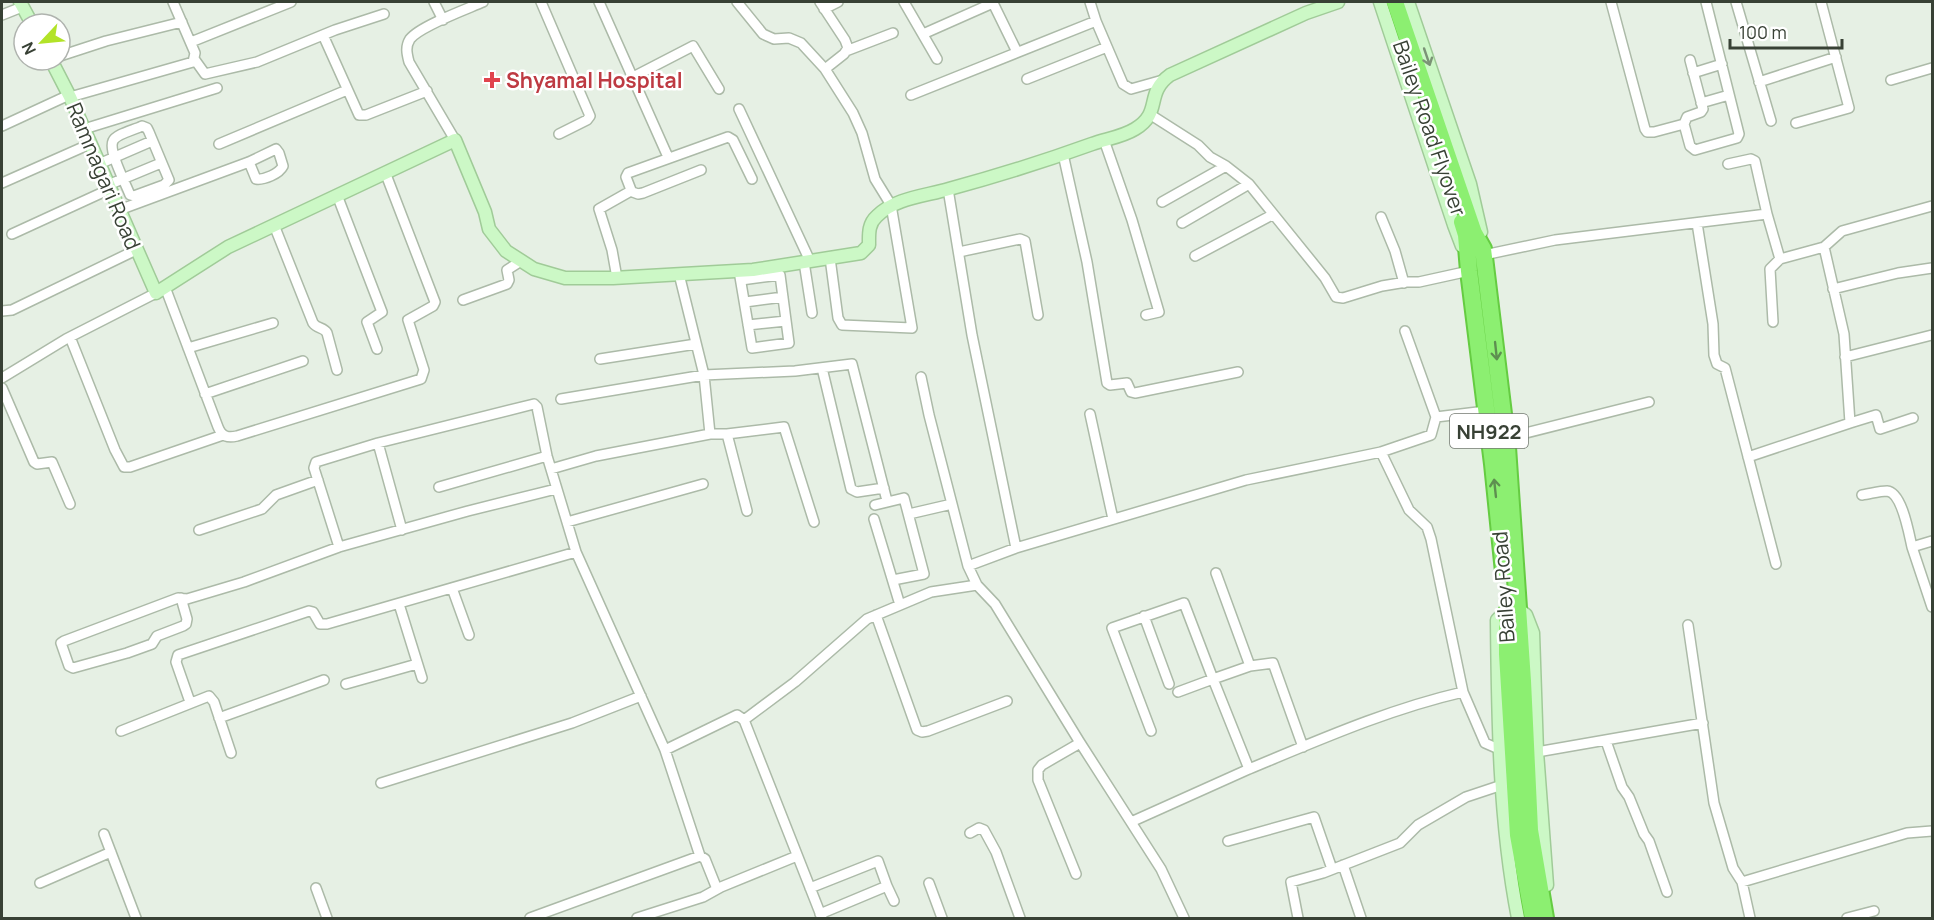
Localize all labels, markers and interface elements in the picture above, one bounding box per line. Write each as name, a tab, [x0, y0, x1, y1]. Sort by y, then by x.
north arrow	[12, 12, 72, 72]
scale bar	[1730, 12, 1842, 50]
text: 100 m	[1739, 20, 1787, 44]
street label: Bailey Road Flyover	[1387, 37, 1473, 220]
text: N	[16, 39, 41, 59]
one-way arrow	[1422, 47, 1433, 66]
place label: Shyamal Hospital	[506, 66, 683, 94]
marker: Shyamal Hospital	[483, 71, 501, 89]
street label: Ramnagari Road	[60, 98, 148, 254]
one-way arrow	[1490, 340, 1501, 360]
road number: NH922	[1450, 414, 1528, 448]
one-way arrow	[1490, 478, 1501, 498]
street label: Bailey Road	[1485, 530, 1521, 644]

